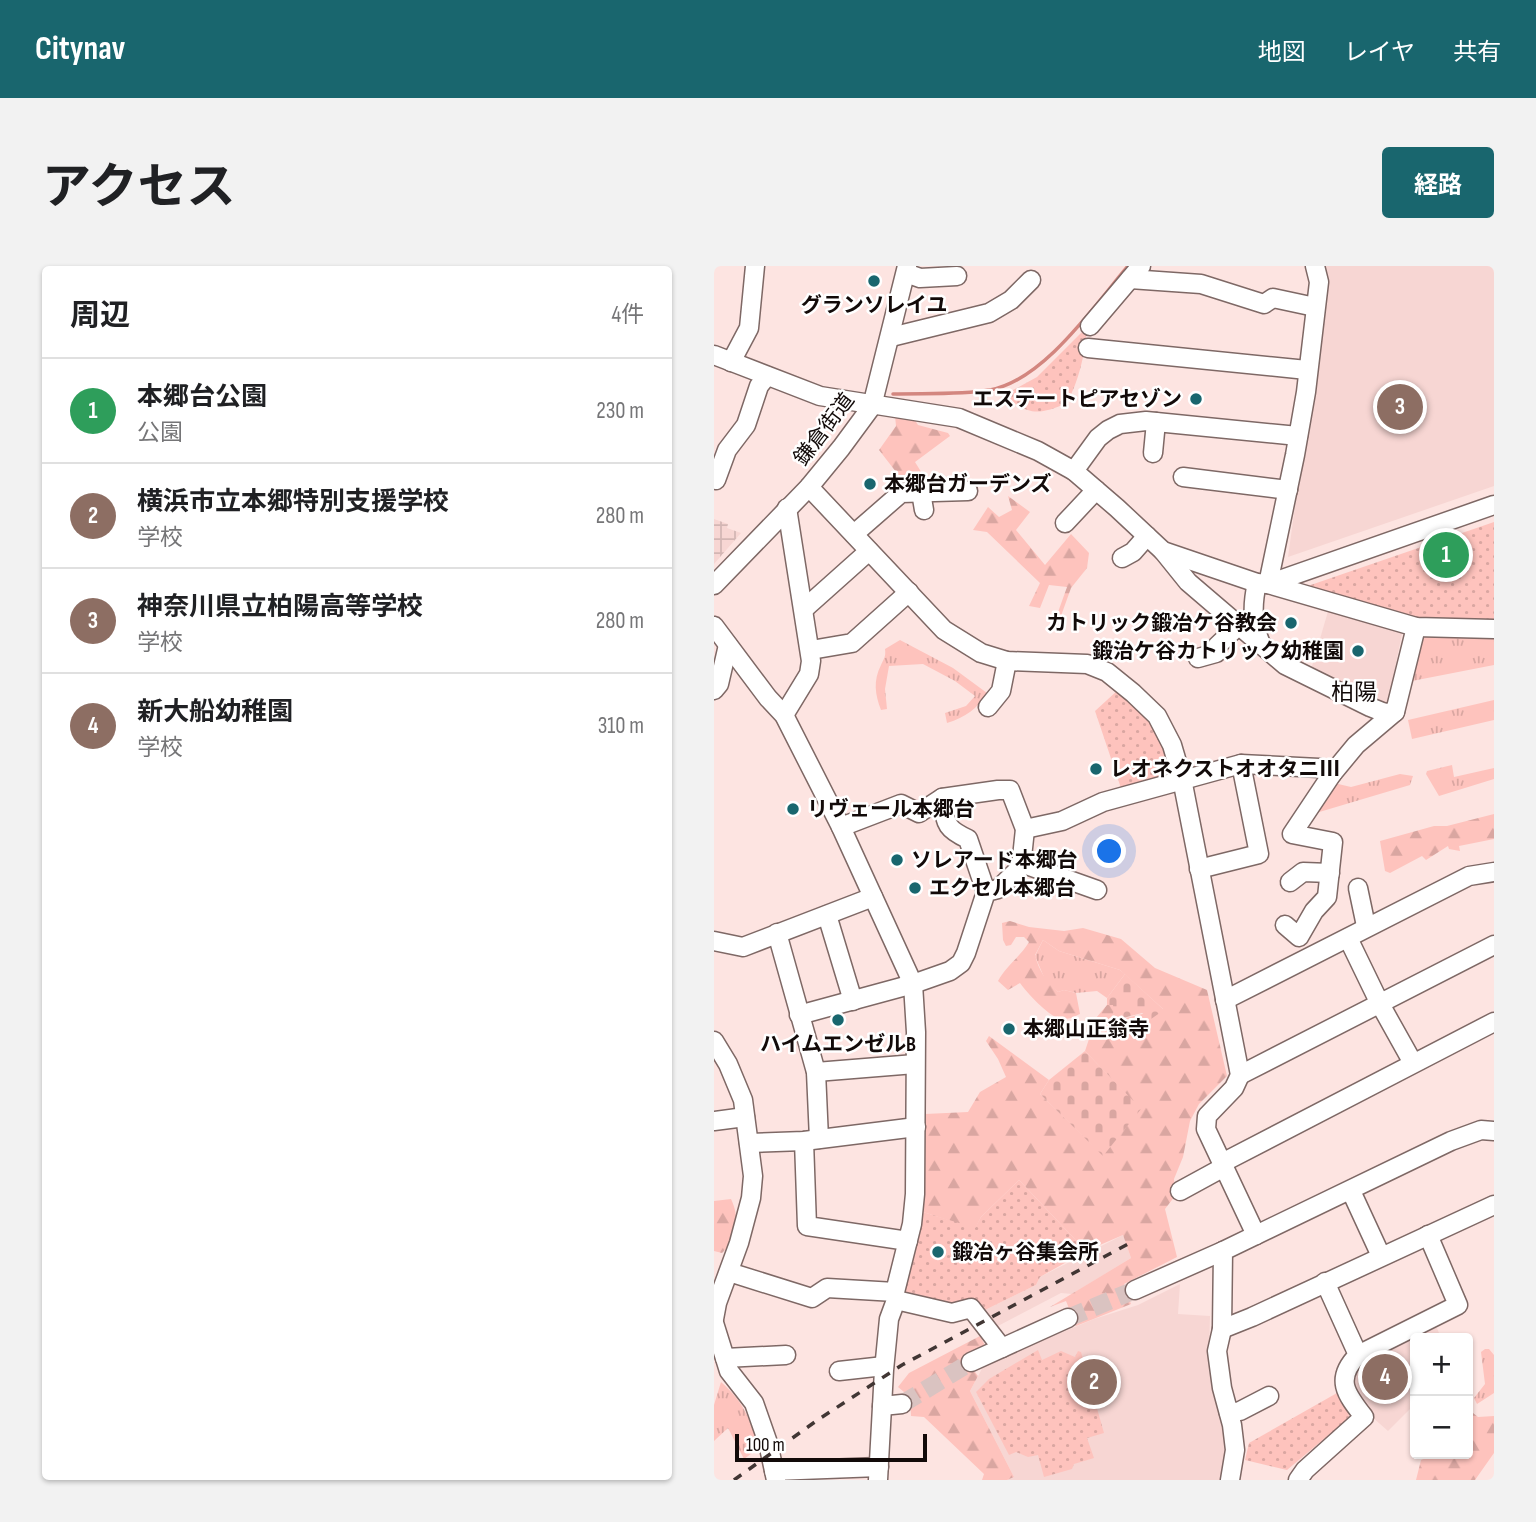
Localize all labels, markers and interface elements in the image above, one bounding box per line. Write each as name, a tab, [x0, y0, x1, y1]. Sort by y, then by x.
text: Citynav	[35, 29, 125, 69]
text: 地図	[1258, 38, 1306, 67]
text: レイヤ	[1344, 38, 1415, 67]
text: 共有	[1453, 38, 1501, 67]
button: 経路	[1382, 147, 1494, 218]
text: アクセス	[42, 159, 236, 218]
marker: グランソレイユ	[866, 273, 882, 289]
place label: グランソレイユ	[801, 293, 947, 318]
text: 周辺	[70, 298, 130, 334]
text: 4件	[611, 301, 644, 329]
pin: 3	[1377, 381, 1423, 433]
text: 本郷台公園	[137, 382, 267, 413]
place label: エステートピアセゾン	[972, 387, 1182, 412]
street label: 鎌倉街道	[789, 388, 860, 470]
marker: エステートピアセゾン	[1188, 391, 1204, 407]
text: 1	[88, 397, 98, 425]
text: 230 m	[596, 397, 644, 425]
text: 公園	[137, 419, 183, 447]
place label: 本郷台ガーデンズ	[884, 472, 1052, 497]
marker: 本郷台ガーデンズ	[862, 476, 878, 492]
text: 横浜市立本郷特別支援学校	[137, 487, 449, 518]
text: 2	[88, 502, 98, 530]
text: 280 m	[596, 502, 644, 530]
text: 学校	[137, 524, 183, 552]
pin: 1	[1423, 529, 1469, 581]
text: 神奈川県立柏陽高等学校	[137, 592, 423, 623]
text: 3	[88, 607, 98, 635]
text: 280 m	[596, 607, 644, 635]
place label: カトリック鍛冶ケ谷教会	[1046, 611, 1277, 636]
marker: カトリック鍛冶ケ谷教会	[1283, 615, 1299, 631]
text: 学校	[137, 629, 183, 657]
place label: 鍛治ケ谷カトリック幼稚園	[1092, 639, 1344, 664]
marker: 鍛治ケ谷カトリック幼稚園	[1350, 643, 1366, 659]
district label: 柏陽	[1331, 679, 1377, 707]
text: 新大船幼稚園	[137, 697, 293, 728]
text: 4	[88, 712, 98, 740]
text: 310 m	[598, 712, 644, 740]
text: 学校	[137, 734, 183, 762]
place label: レオネクストオオタニⅢ	[1110, 757, 1340, 782]
marker: レオネクストオオタニⅢ	[1088, 761, 1104, 777]
place label: リヴェール本郷台	[807, 797, 975, 822]
marker: リヴェール本郷台	[785, 801, 801, 817]
your location	[1092, 834, 1126, 868]
place label: ソレアード本郷台	[911, 848, 1078, 873]
marker: ソレアード本郷台	[889, 852, 905, 868]
place label: エクセル本郷台	[929, 876, 1076, 901]
marker: エクセル本郷台	[907, 880, 923, 896]
marker: ハイムエンゼルB	[830, 1012, 846, 1028]
place label: 本郷山正翁寺	[1023, 1017, 1149, 1042]
marker: 本郷山正翁寺	[1001, 1021, 1017, 1037]
place label: ハイムエンゼルB	[760, 1032, 916, 1057]
place label: 鍛冶ヶ谷集会所	[952, 1240, 1099, 1265]
marker: 鍛冶ヶ谷集会所	[930, 1244, 946, 1260]
map controls	[1410, 1333, 1473, 1459]
button: +	[1410, 1333, 1473, 1396]
pin: 4	[1362, 1351, 1408, 1403]
pin: 2	[1071, 1356, 1117, 1408]
button: −	[1410, 1396, 1473, 1459]
scale bar	[735, 1431, 928, 1463]
text: 100 m	[746, 1434, 785, 1457]

